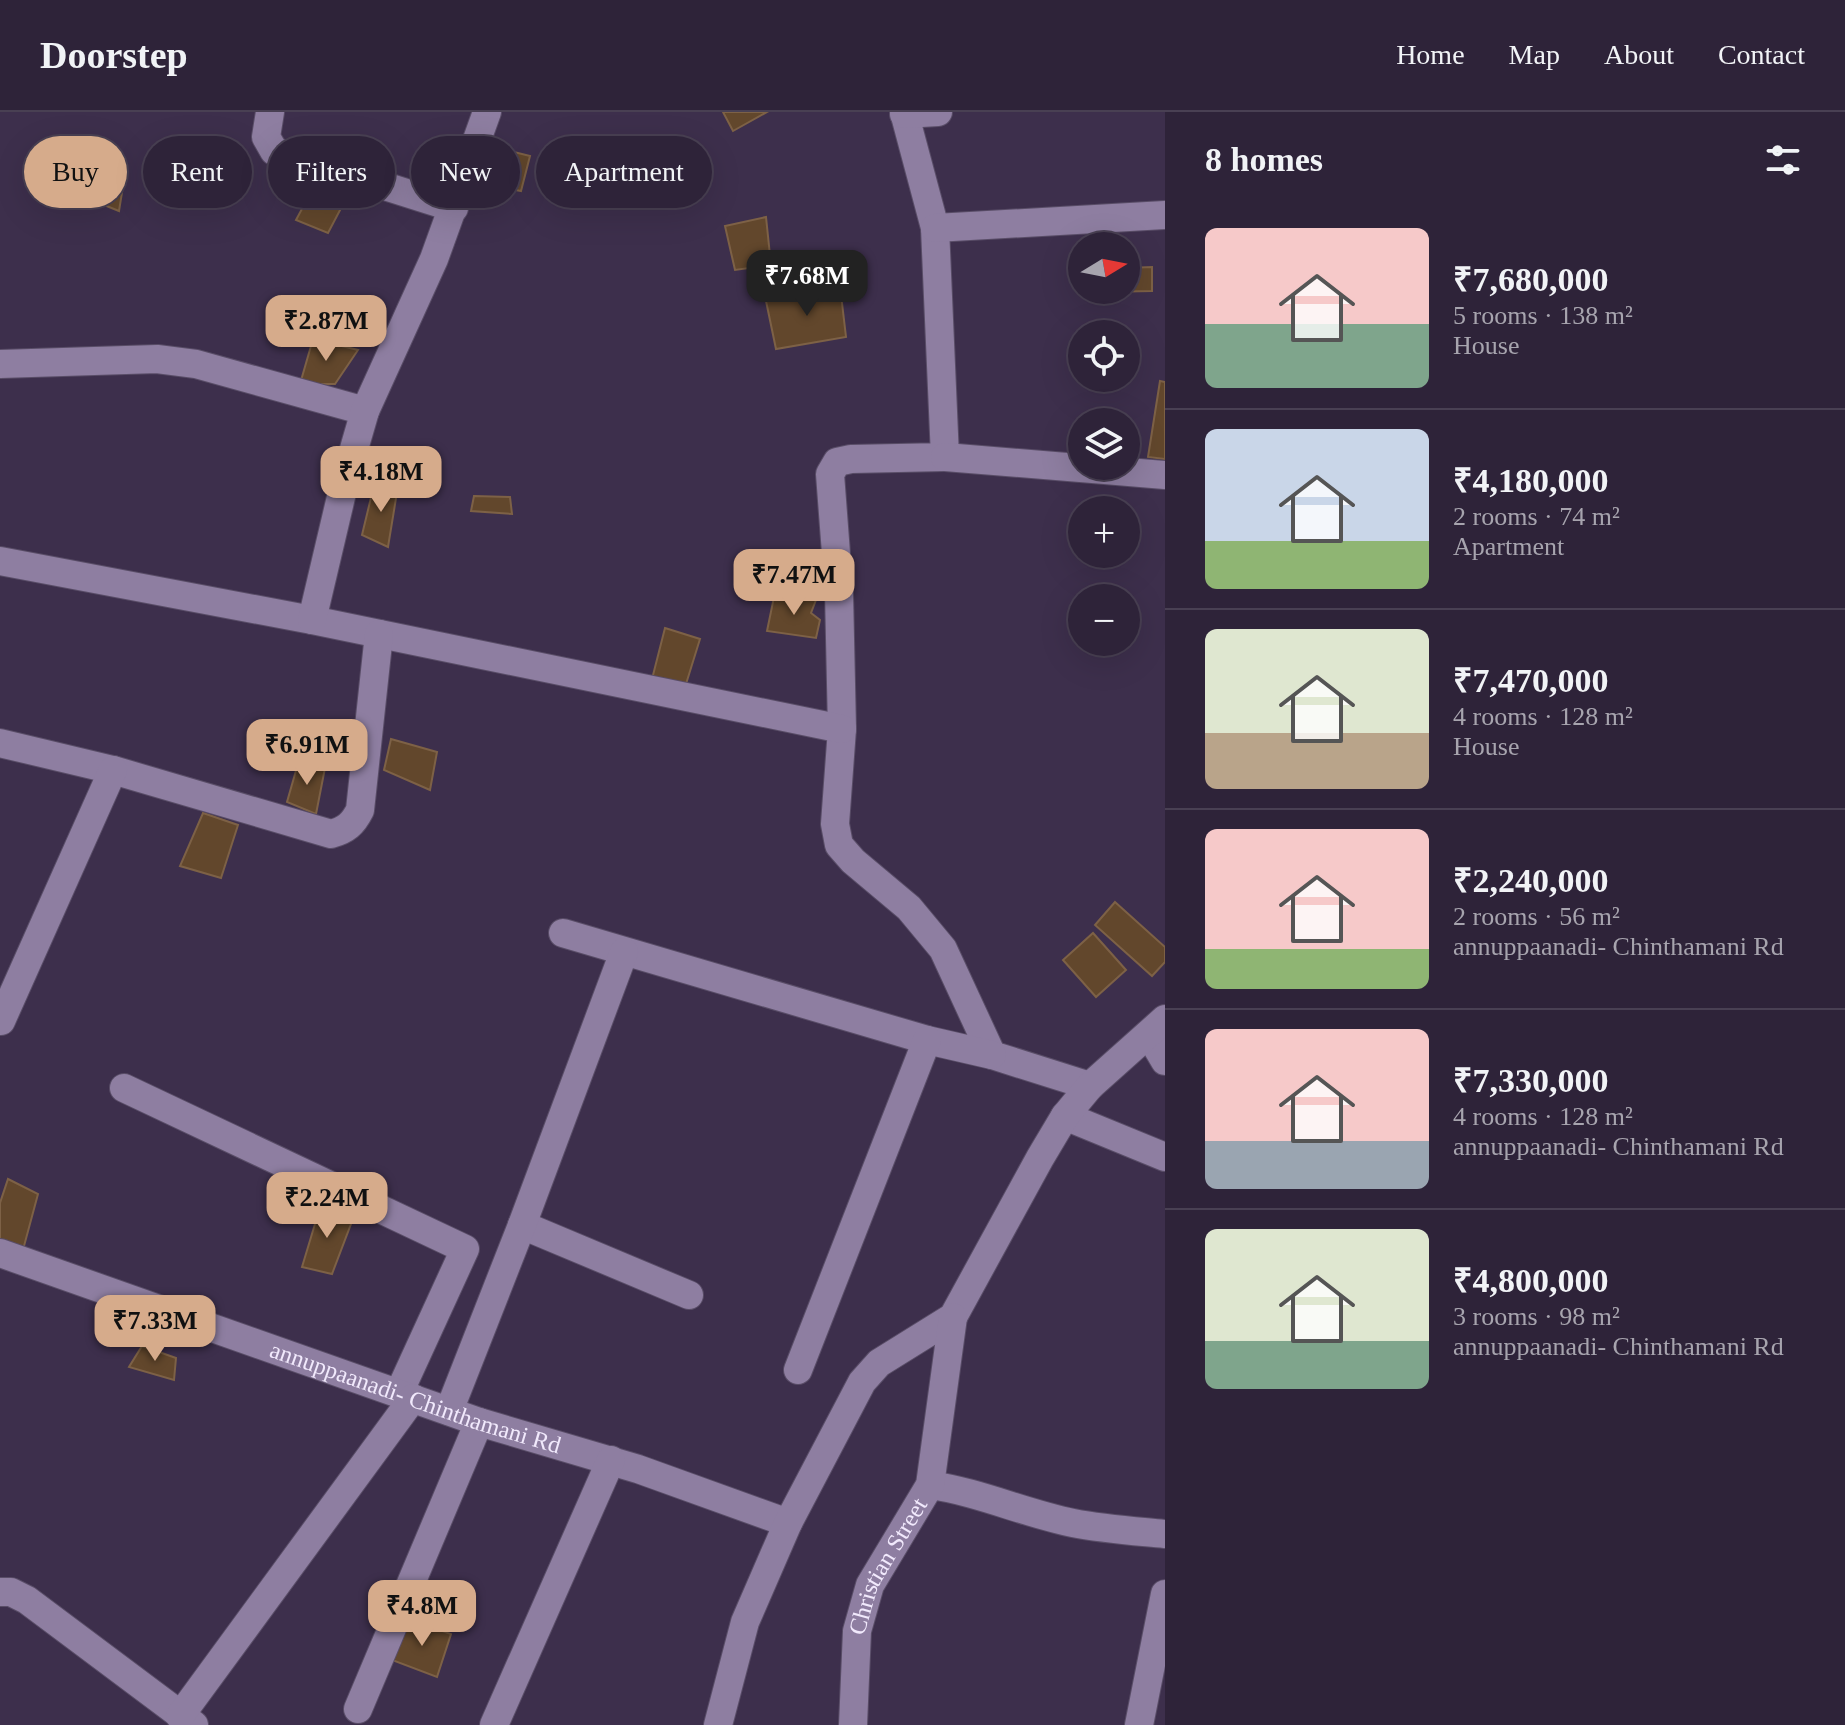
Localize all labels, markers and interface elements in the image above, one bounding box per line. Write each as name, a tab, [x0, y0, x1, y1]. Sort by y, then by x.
text: Doorstep	[40, 34, 188, 76]
text: Home	[1396, 39, 1465, 70]
text: Map	[1509, 39, 1560, 70]
text: About	[1604, 39, 1674, 70]
text: Contact	[1718, 39, 1805, 70]
chip: Buy	[24, 136, 127, 208]
chip: Rent	[143, 136, 252, 208]
chip: Filters	[268, 136, 395, 208]
chip: New	[411, 136, 520, 208]
chip: Apartment	[536, 136, 712, 208]
icon: filters	[1761, 138, 1805, 182]
text: 8 homes	[1205, 141, 1323, 178]
north arrow	[1068, 232, 1140, 304]
map controls	[1068, 232, 1140, 656]
pin: ₹7.68M	[742, 250, 872, 318]
icon: home	[1269, 260, 1365, 356]
text: ₹7.68M	[765, 261, 849, 290]
text: ₹7,680,000	[1453, 261, 1608, 298]
pin: ₹2.87M	[261, 295, 391, 363]
text: 5 rooms · 138 m²	[1453, 301, 1633, 330]
text: ₹2.87M	[284, 306, 368, 335]
button: locate	[1068, 320, 1140, 392]
text: House	[1453, 331, 1519, 360]
button: layers	[1068, 408, 1140, 480]
pin: ₹4.18M	[316, 446, 446, 514]
text: ₹4.18M	[339, 457, 423, 486]
icon: home	[1269, 461, 1365, 557]
text: ₹4,180,000	[1453, 462, 1608, 499]
button: +	[1068, 496, 1140, 568]
text: 2 rooms · 74 m²	[1453, 502, 1620, 531]
text: Apartment	[1453, 532, 1564, 561]
pin: ₹7.47M	[729, 549, 859, 617]
text: ₹7.47M	[752, 560, 836, 589]
button: −	[1068, 584, 1140, 656]
icon: home	[1269, 661, 1365, 757]
text: ₹7,470,000	[1453, 662, 1608, 699]
text: 4 rooms · 128 m²	[1453, 702, 1633, 731]
pin: ₹6.91M	[242, 719, 372, 787]
text: ₹6.91M	[265, 730, 349, 759]
text: House	[1453, 732, 1519, 761]
icon: home	[1269, 861, 1365, 957]
text: ₹2,240,000	[1453, 862, 1608, 899]
text: 2 rooms · 56 m²	[1453, 902, 1620, 931]
text: annuppaanadi- Chinthamani Rd	[1453, 932, 1784, 961]
icon: home	[1269, 1061, 1365, 1157]
text: ₹7,330,000	[1453, 1062, 1608, 1099]
text: 4 rooms · 128 m²	[1453, 1102, 1633, 1131]
text: annuppaanadi- Chinthamani Rd	[1453, 1132, 1784, 1161]
pin: ₹2.24M	[262, 1172, 392, 1240]
text: ₹2.24M	[285, 1183, 369, 1212]
icon: home	[1269, 1261, 1365, 1357]
text: ₹4,800,000	[1453, 1262, 1608, 1299]
pin: ₹7.33M	[90, 1295, 220, 1363]
text: 3 rooms · 98 m²	[1453, 1302, 1620, 1331]
text: ₹7.33M	[113, 1306, 197, 1335]
text: annuppaanadi- Chinthamani Rd	[1453, 1332, 1784, 1361]
street label: annuppaanadi- Chinthamani Rd	[267, 1336, 564, 1458]
street label: Christian Street	[844, 1493, 932, 1638]
pin: ₹4.8M	[366, 1580, 478, 1648]
text: ₹4.8M	[386, 1591, 458, 1620]

